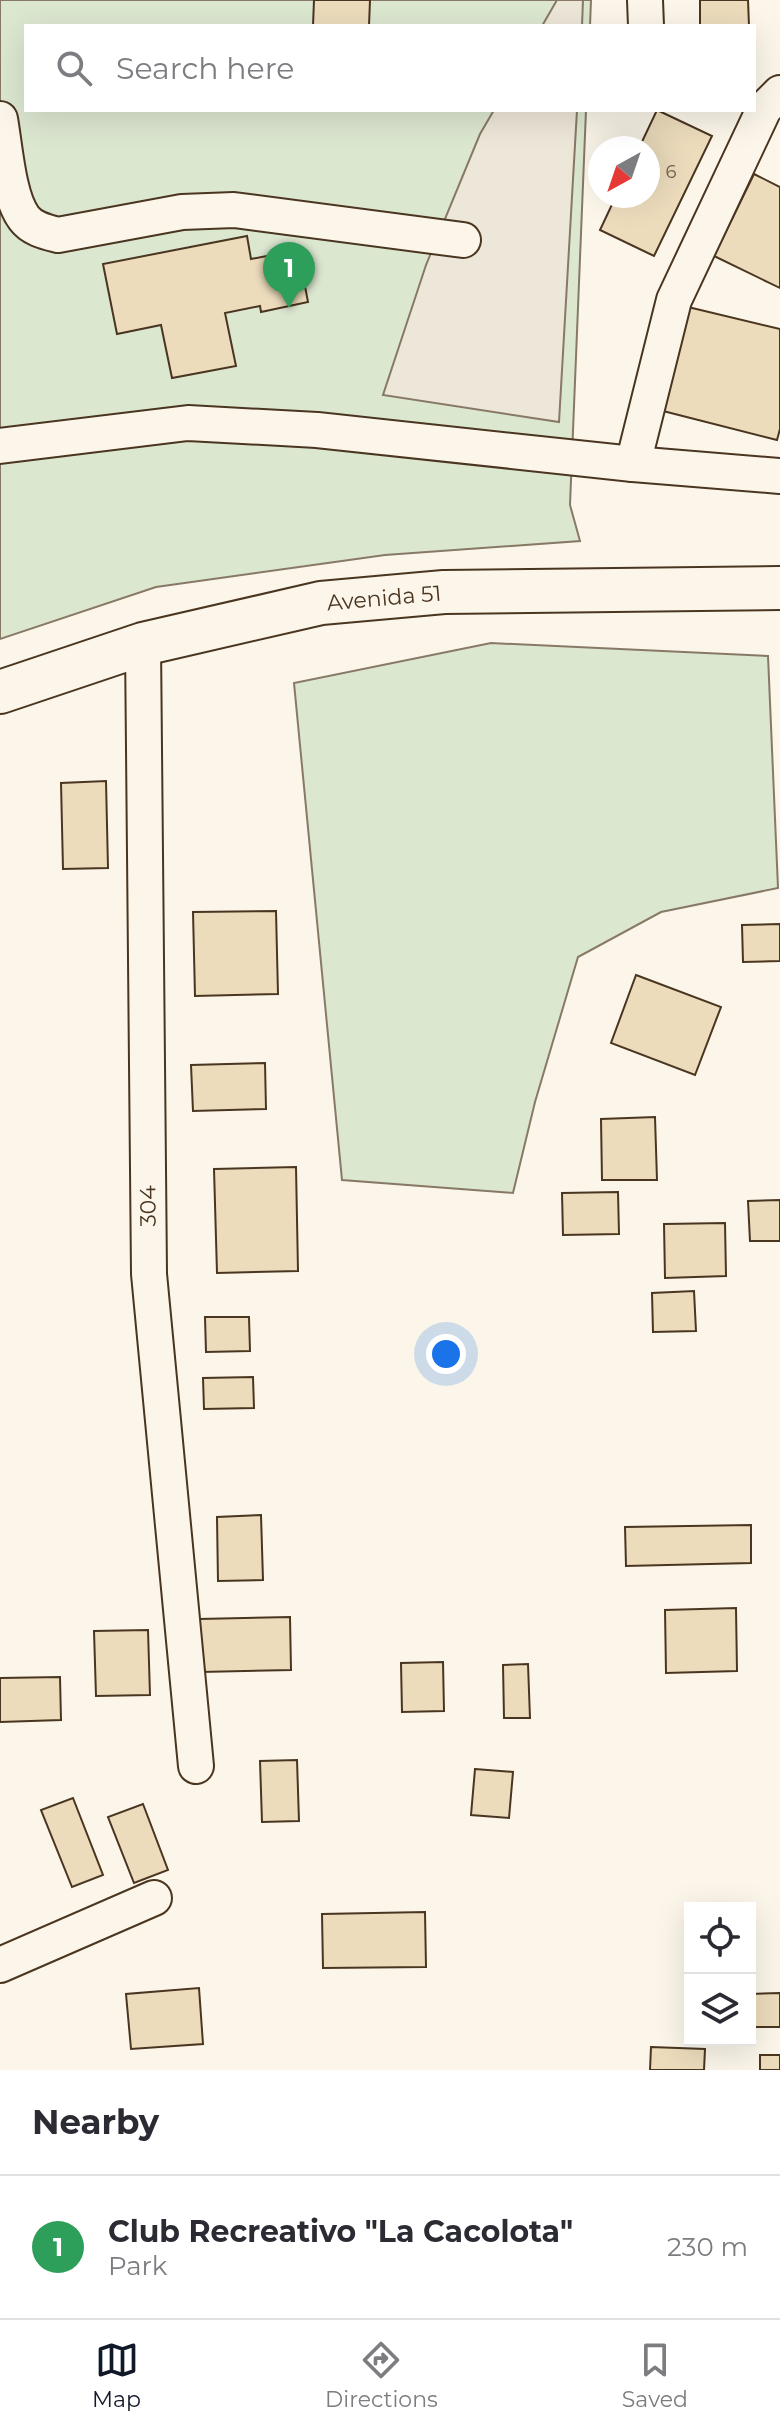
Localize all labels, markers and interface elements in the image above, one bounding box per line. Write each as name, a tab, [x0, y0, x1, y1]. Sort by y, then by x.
search box	[24, 24, 756, 112]
icon: search	[52, 46, 96, 90]
text: Search here	[116, 50, 294, 87]
north arrow	[588, 136, 660, 208]
house number: 6	[666, 161, 677, 183]
pin: 1	[263, 242, 315, 308]
street label: Avenida 51	[326, 580, 442, 616]
street label: 304	[134, 1185, 162, 1227]
your location	[426, 1334, 466, 1374]
map controls	[684, 1902, 756, 2046]
button: locate	[684, 1902, 756, 1974]
button: layers	[684, 1974, 756, 2046]
text: Nearby	[32, 2101, 159, 2143]
text: Club Recreativo "La Cacolota"	[108, 2213, 573, 2250]
text: 1	[53, 2231, 63, 2263]
text: 230 m	[667, 2231, 748, 2263]
text: Park	[108, 2250, 167, 2282]
tab: Map	[92, 2338, 141, 2413]
tab: Directions	[325, 2338, 438, 2413]
tab: Saved	[622, 2338, 688, 2413]

